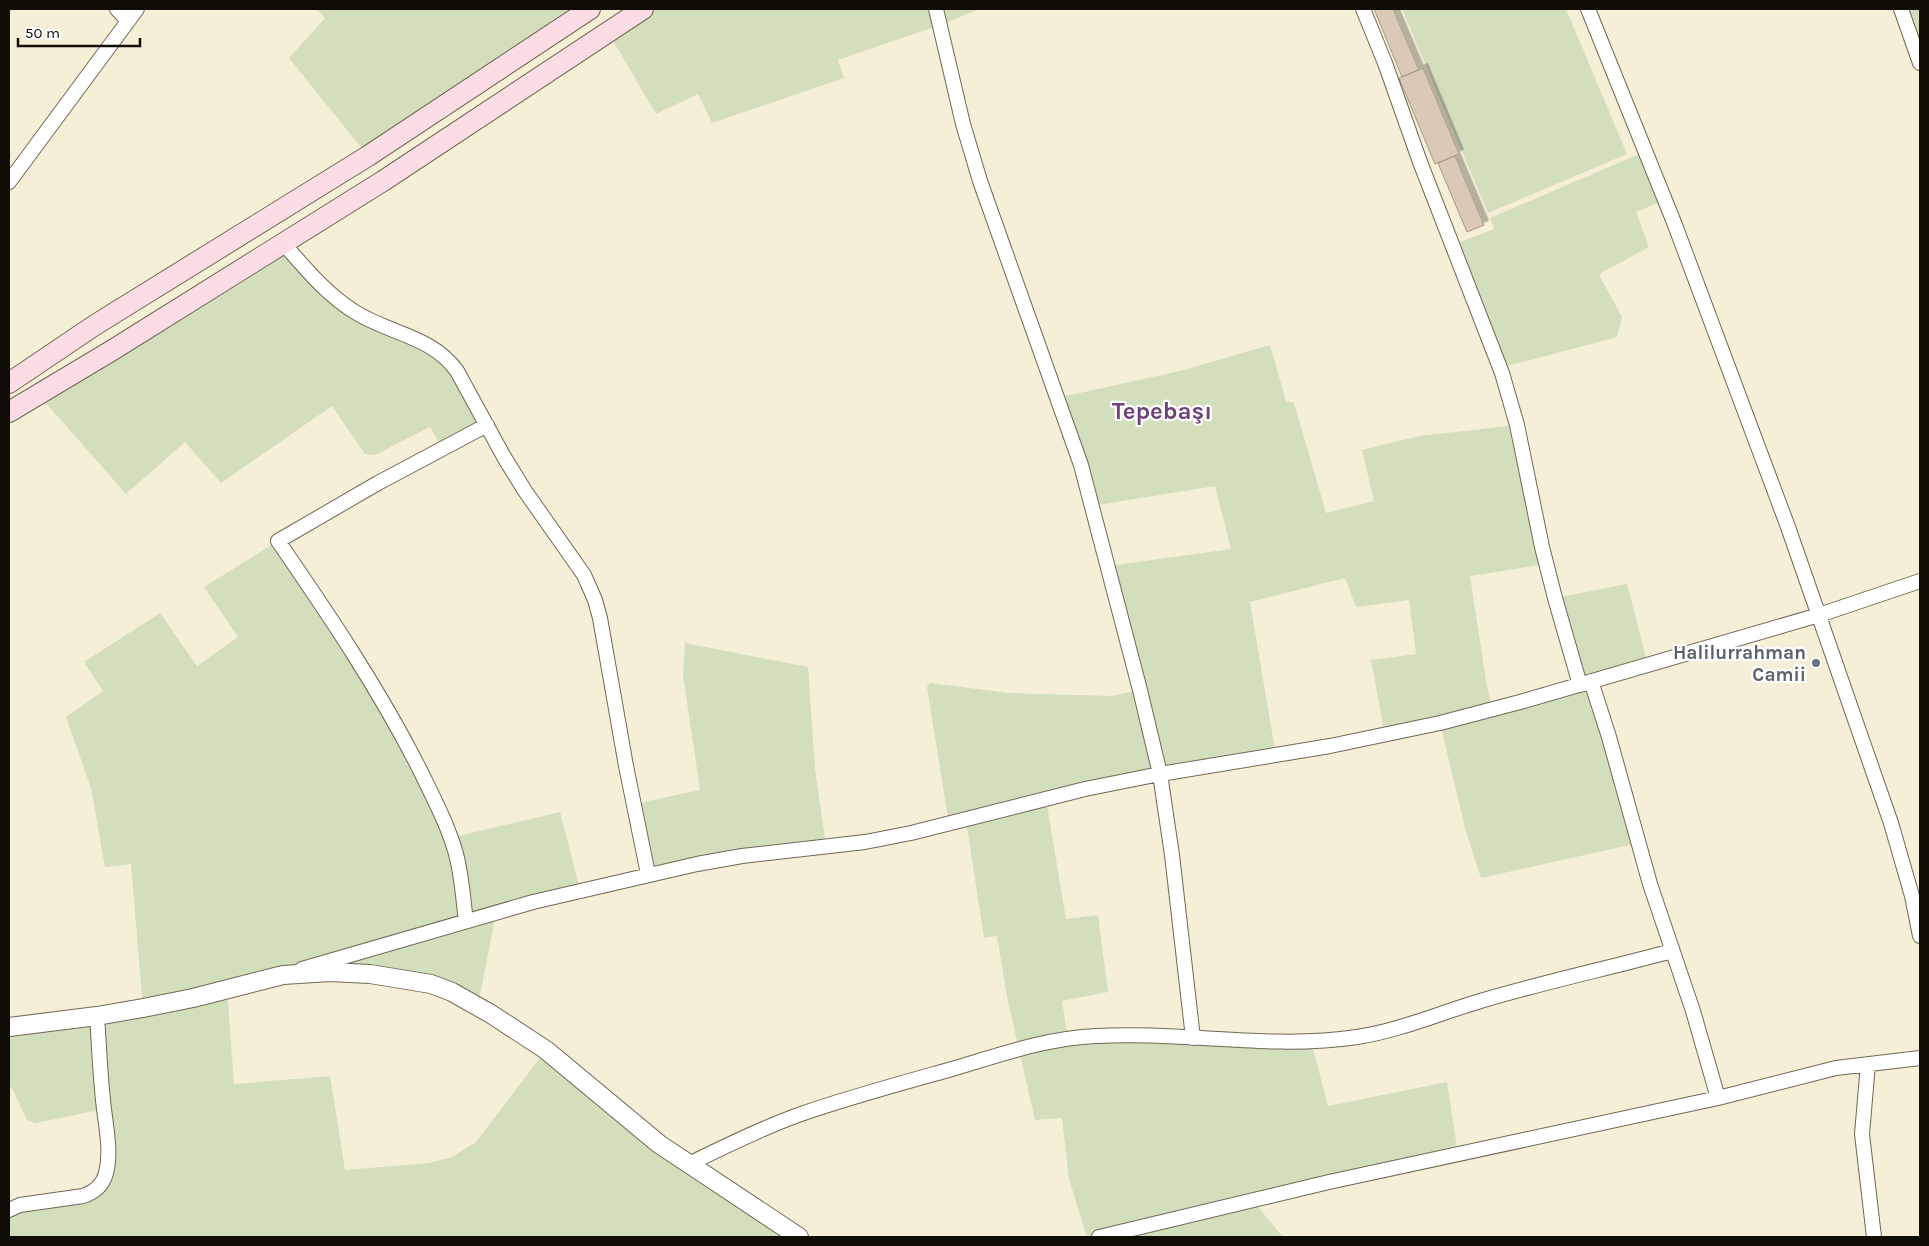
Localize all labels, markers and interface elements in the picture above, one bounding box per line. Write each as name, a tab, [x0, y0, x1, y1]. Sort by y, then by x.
scale bar	[18, 15, 140, 47]
text: 50 m	[25, 24, 60, 42]
district label: Tepebaşı	[1112, 397, 1212, 425]
place label: Halilurrahman Camii	[1673, 642, 1806, 686]
marker: Halilurrahman Camii	[1810, 657, 1822, 669]

